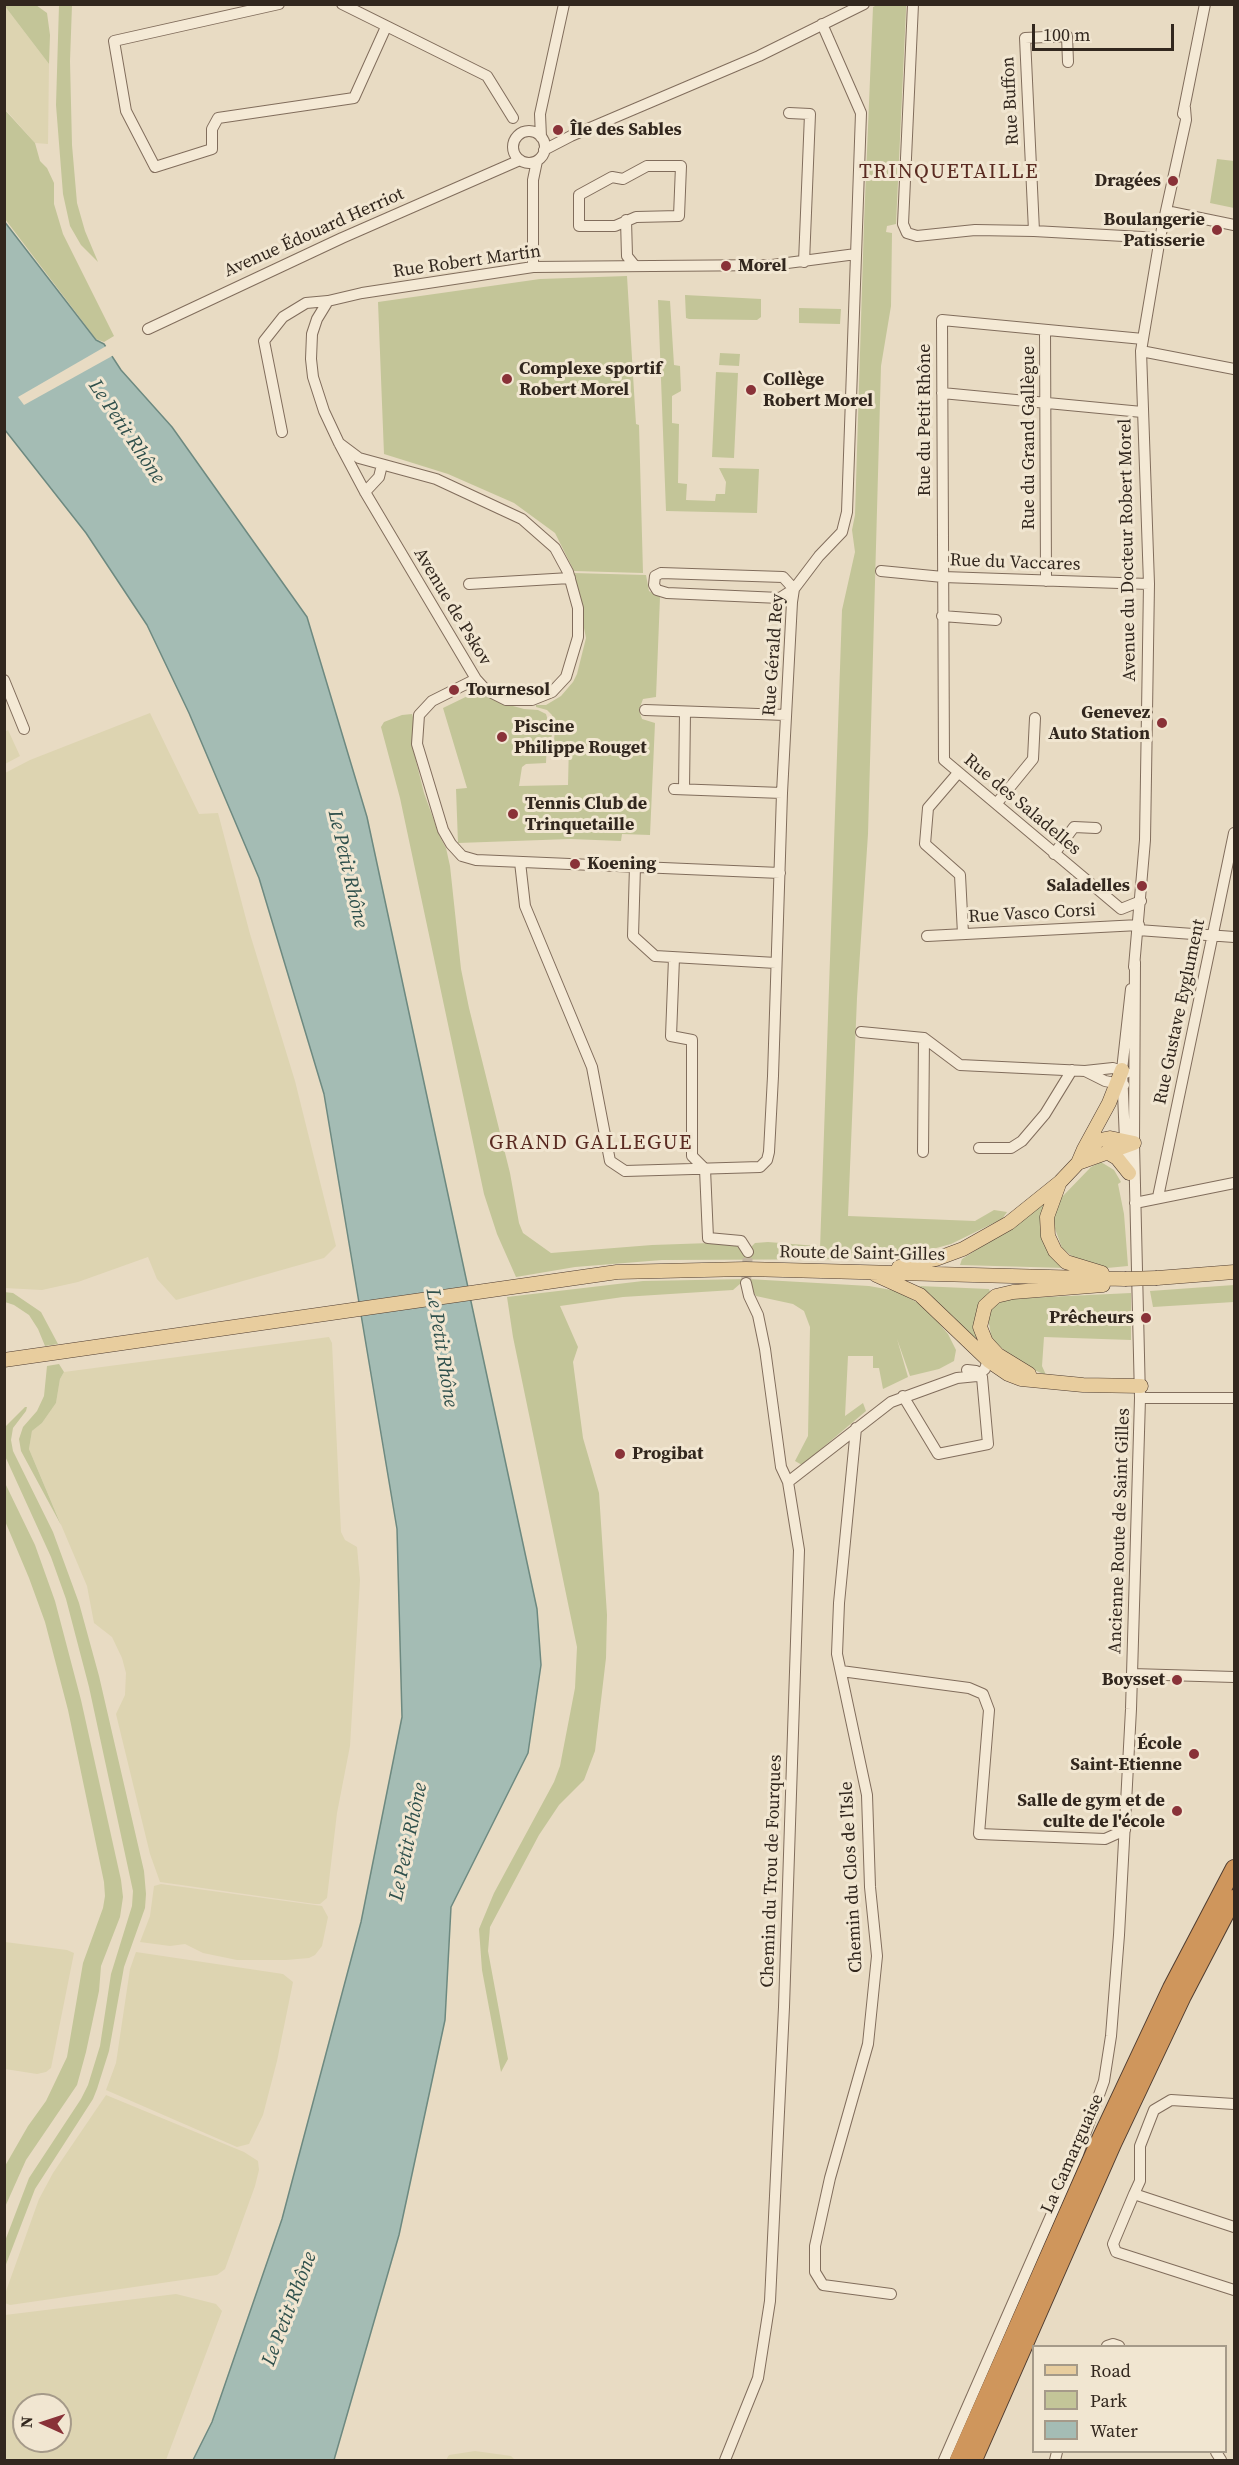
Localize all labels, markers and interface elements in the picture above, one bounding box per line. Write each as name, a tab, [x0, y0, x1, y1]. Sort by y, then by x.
scale bar	[1035, 12, 1178, 50]
text: 100 m	[1043, 22, 1090, 47]
street label: Rue Buffon	[998, 56, 1024, 146]
place label: Île des Sables	[570, 119, 682, 141]
marker: Île des Sables	[551, 123, 565, 137]
district label: TRINQUETAILLE	[859, 160, 1039, 186]
place label: Dragées	[1095, 170, 1161, 192]
marker: Dragées	[1166, 174, 1180, 188]
street label: Avenue Édouard Herriot	[221, 184, 407, 282]
place label: Boulangerie Patisserie	[1104, 209, 1205, 252]
marker: Boulangerie Patisserie	[1210, 223, 1224, 237]
street label: Rue Robert Martin	[392, 241, 542, 283]
place label: Morel	[738, 255, 787, 277]
marker: Morel	[719, 259, 733, 273]
street label: Rue du Petit Rhône	[914, 343, 936, 497]
street label: Rue du Grand Gallègue	[1018, 346, 1040, 530]
place label: Complexe sportif Robert Morel	[519, 358, 662, 400]
place label: Collège Robert Morel	[763, 369, 873, 412]
marker: Complexe sportif Robert Morel	[500, 372, 514, 386]
water label: Le Petit Rhône	[82, 376, 170, 488]
marker: Collège Robert Morel	[744, 383, 758, 397]
street label: Avenue du Docteur Robert Morel	[1115, 418, 1141, 682]
street label: Avenue de Pskov	[408, 544, 496, 670]
street label: Rue du Vaccares	[949, 550, 1081, 576]
street label: Rue Gérald Rey	[759, 593, 789, 717]
place label: Tournesol	[466, 679, 550, 701]
marker: Tournesol	[447, 683, 461, 697]
place label: Genevez Auto Station	[1048, 702, 1150, 744]
place label: Piscine Philippe Rouget	[514, 716, 647, 758]
marker: Genevez Auto Station	[1155, 716, 1169, 730]
marker: Piscine Philippe Rouget	[495, 730, 509, 744]
street label: Rue des Saladelles	[959, 750, 1085, 860]
place label: Tennis Club de Trinquetaille	[525, 793, 647, 836]
marker: Tennis Club de Trinquetaille	[506, 807, 520, 821]
water label: Le Petit Rhône	[322, 808, 372, 930]
place label: Koening	[587, 853, 656, 875]
marker: Koening	[568, 857, 582, 871]
place label: Saladelles	[1047, 875, 1130, 897]
marker: Saladelles	[1135, 879, 1149, 893]
street label: Rue Vasco Corsi	[968, 900, 1096, 928]
street label: Rue Gustave Eyglument	[1150, 917, 1210, 1107]
district label: GRAND GALLEGUE	[489, 1131, 693, 1157]
street label: Route de Saint-Gilles	[779, 1242, 945, 1266]
water label: Le Petit Rhône	[420, 1287, 462, 1409]
place label: Prêcheurs	[1049, 1307, 1134, 1329]
marker: Prêcheurs	[1139, 1311, 1153, 1325]
street label: Ancienne Route de Saint Gilles	[1105, 1408, 1135, 1654]
place label: Progibat	[632, 1443, 704, 1465]
marker: Progibat	[613, 1447, 627, 1461]
place label: Boysset	[1102, 1669, 1165, 1691]
marker: Boysset	[1170, 1673, 1184, 1687]
place label: École Saint-Etienne	[1070, 1733, 1182, 1776]
marker: École Saint-Etienne	[1187, 1747, 1201, 1761]
street label: Chemin du Trou de Fourques	[757, 1754, 787, 1988]
water label: Le Petit Rhône	[385, 1781, 433, 1903]
street label: Chemin du Clos de l'Isle	[836, 1781, 868, 1973]
place label: Salle de gym et de culte de l'école	[1017, 1790, 1165, 1832]
marker: Salle de gym et de culte de l'école	[1170, 1804, 1184, 1818]
street label: La Camarguaise	[1037, 2091, 1109, 2217]
water label: Le Petit Rhône	[257, 2249, 323, 2369]
legend	[1032, 2345, 1227, 2453]
text: Road	[1090, 2358, 1131, 2383]
text: Park	[1090, 2388, 1127, 2413]
north arrow	[12, 2393, 72, 2453]
text: N	[15, 2416, 37, 2429]
text: Water	[1090, 2418, 1138, 2443]

